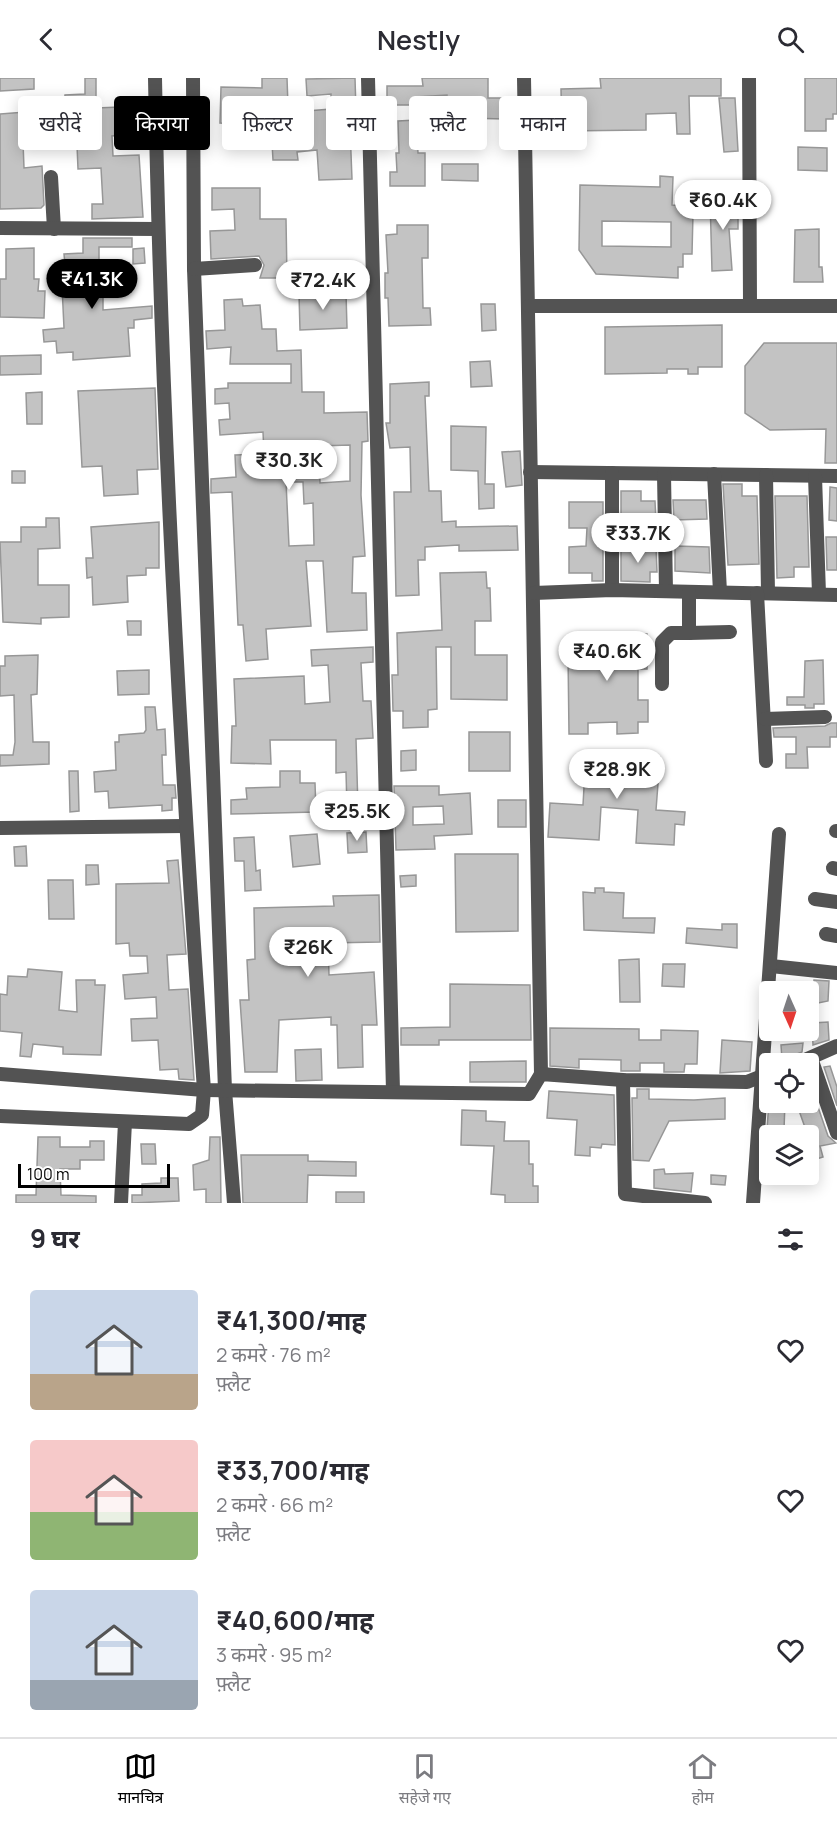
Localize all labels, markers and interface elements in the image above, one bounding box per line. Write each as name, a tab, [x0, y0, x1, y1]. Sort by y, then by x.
text: Nestly	[377, 21, 460, 58]
icon: back	[30, 23, 63, 56]
icon: search	[774, 23, 807, 56]
chip: खरीदें	[18, 96, 102, 150]
chip: किराया	[114, 96, 210, 150]
chip: फ़िल्टर	[222, 96, 314, 150]
chip: नया	[326, 96, 397, 150]
chip: फ़्लैट	[409, 96, 487, 150]
chip: मकान	[499, 96, 587, 150]
pin: ₹60.4K	[674, 180, 772, 231]
text: ₹60.4K	[688, 186, 758, 213]
pin: ₹41.3K	[43, 259, 141, 310]
pin: ₹72.4K	[274, 260, 372, 311]
text: ₹41.3K	[60, 265, 124, 292]
text: ₹72.4K	[290, 266, 356, 293]
pin: ₹30.3K	[240, 440, 338, 491]
text: ₹30.3K	[255, 446, 323, 473]
pin: ₹33.7K	[589, 513, 687, 564]
text: ₹33.7K	[605, 519, 671, 546]
pin: ₹40.6K	[558, 631, 656, 682]
text: ₹40.6K	[572, 637, 642, 664]
pin: ₹28.9K	[568, 749, 666, 800]
text: ₹28.9K	[583, 755, 651, 782]
pin: ₹25.5K	[308, 791, 406, 842]
text: ₹25.5K	[324, 797, 390, 824]
pin: ₹26K	[272, 927, 344, 978]
text: ₹26K	[283, 933, 333, 960]
north arrow	[759, 981, 819, 1041]
map controls	[759, 981, 819, 1185]
button: locate	[759, 1053, 819, 1113]
button: layers	[759, 1125, 819, 1185]
scale bar	[18, 1161, 170, 1188]
text: 100 m	[27, 1163, 70, 1185]
text: 9 घर	[30, 1220, 80, 1256]
icon: filters	[774, 1223, 807, 1256]
text: ₹41,300/माह	[216, 1302, 366, 1338]
icon: home	[78, 1314, 150, 1386]
icon: heart	[774, 1334, 807, 1367]
text: 2 कमरे · 76 m²	[216, 1341, 331, 1368]
text: फ़्लैट	[216, 1370, 251, 1397]
text: ₹33,700/माह	[216, 1452, 369, 1488]
icon: home	[78, 1464, 150, 1536]
icon: heart	[774, 1484, 807, 1517]
text: 2 कमरे · 66 m²	[216, 1491, 333, 1518]
text: फ़्लैट	[216, 1520, 251, 1547]
text: ₹40,600/माह	[216, 1602, 374, 1638]
icon: home	[78, 1614, 150, 1686]
icon: heart	[774, 1634, 807, 1667]
text: 3 कमरे · 95 m²	[216, 1641, 332, 1668]
text: फ़्लैट	[216, 1670, 251, 1697]
tab: मानचित्र	[118, 1750, 163, 1810]
tab: सहेजे गए	[399, 1750, 451, 1810]
tab: होम	[686, 1750, 719, 1810]

